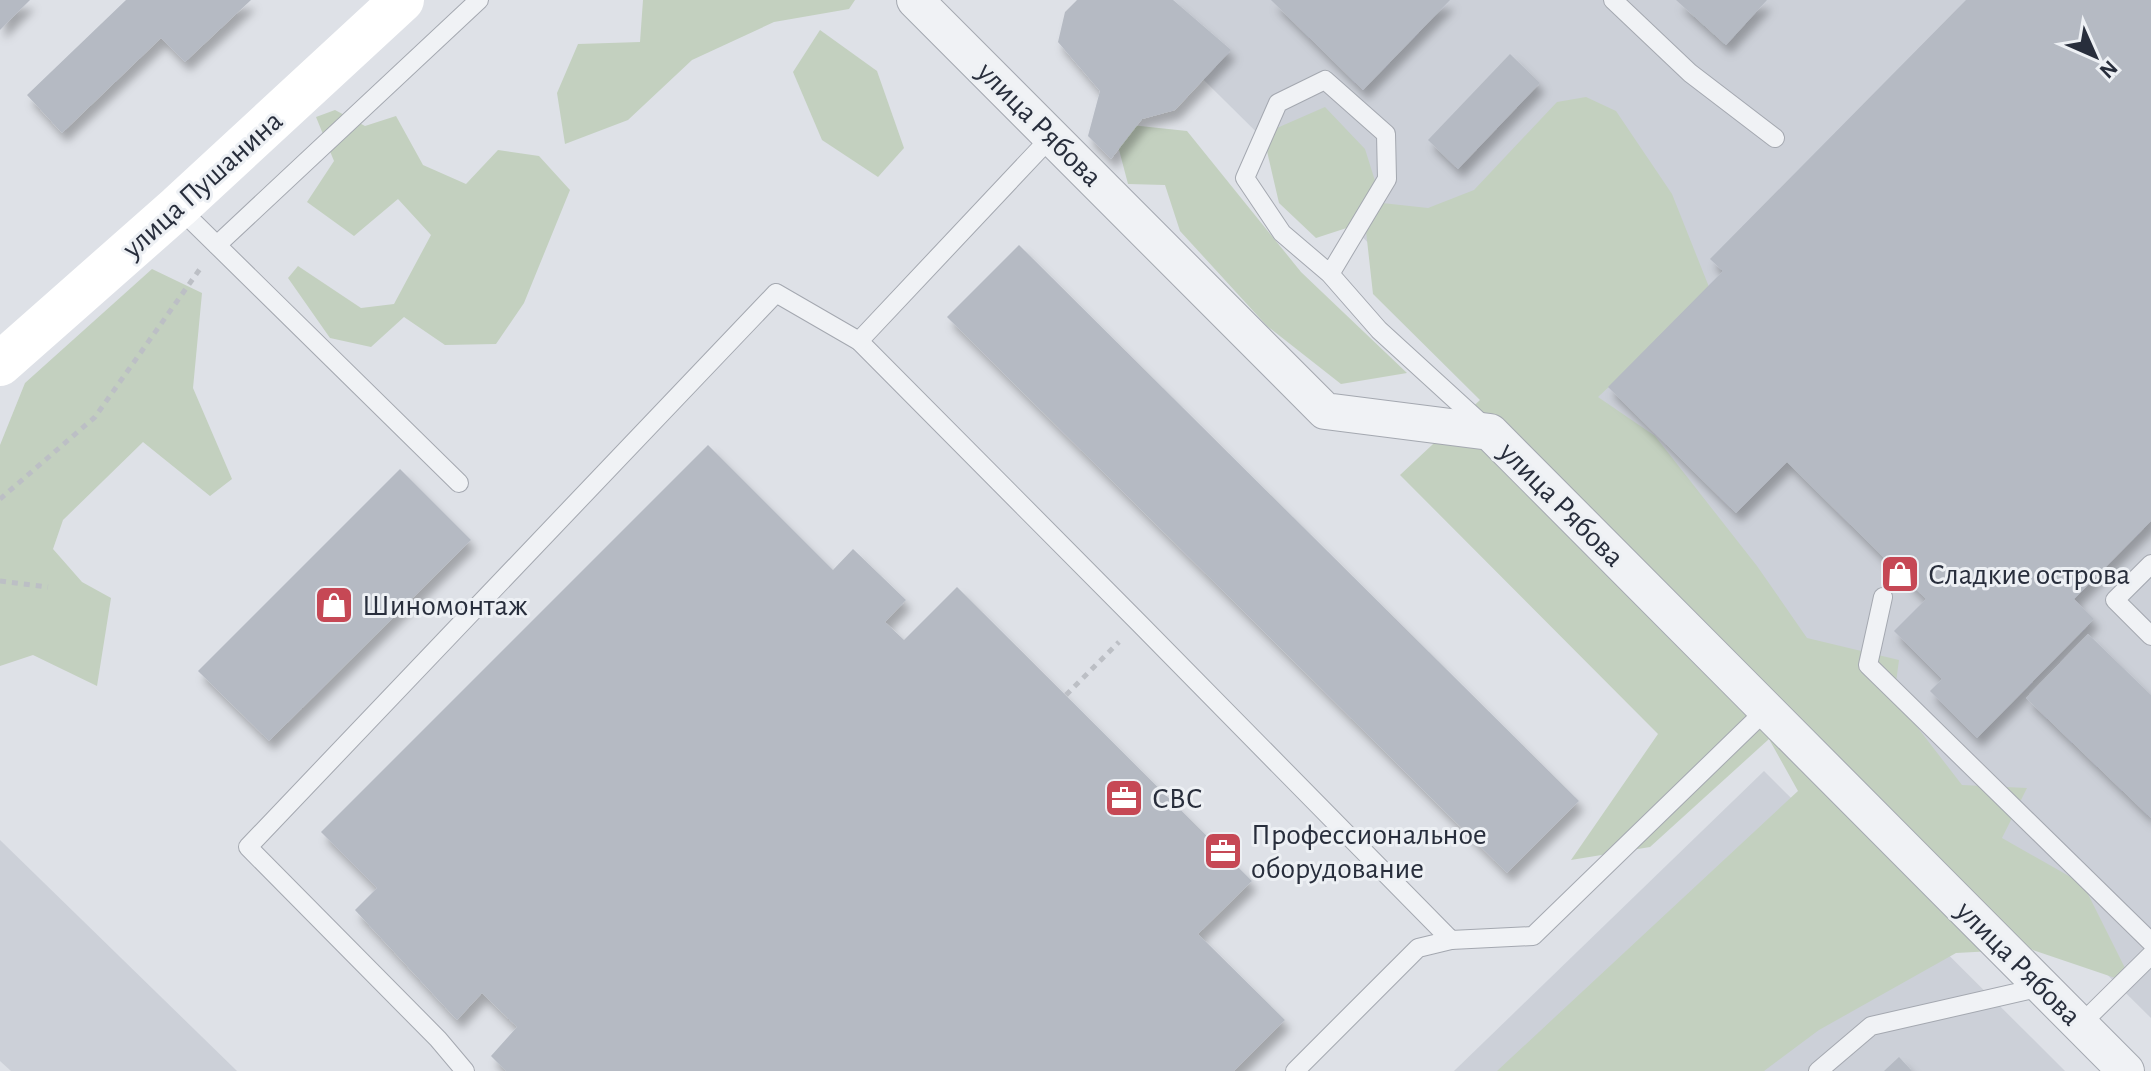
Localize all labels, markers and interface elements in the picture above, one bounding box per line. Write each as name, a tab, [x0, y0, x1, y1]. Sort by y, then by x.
north arrow	[2055, 16, 2135, 96]
street label: улица Рябова	[970, 56, 1107, 193]
text: N	[2095, 56, 2122, 83]
street label: улица Пушанина	[116, 105, 288, 265]
street label: улица Рябова	[1492, 436, 1629, 573]
shop icon: Сладкие острова	[1879, 553, 1921, 595]
place label: Сладкие острова	[1928, 560, 2130, 590]
shop icon: Шиномонтаж	[313, 584, 355, 626]
place label: Шиномонтаж	[362, 591, 528, 621]
office icon: СВС	[1103, 777, 1145, 819]
place label: СВС	[1152, 784, 1203, 814]
place label: Профессиональное оборудование	[1251, 820, 1487, 884]
office icon: Профессиональное оборудование	[1202, 830, 1244, 872]
street label: улица Рябова	[1949, 895, 2086, 1032]

